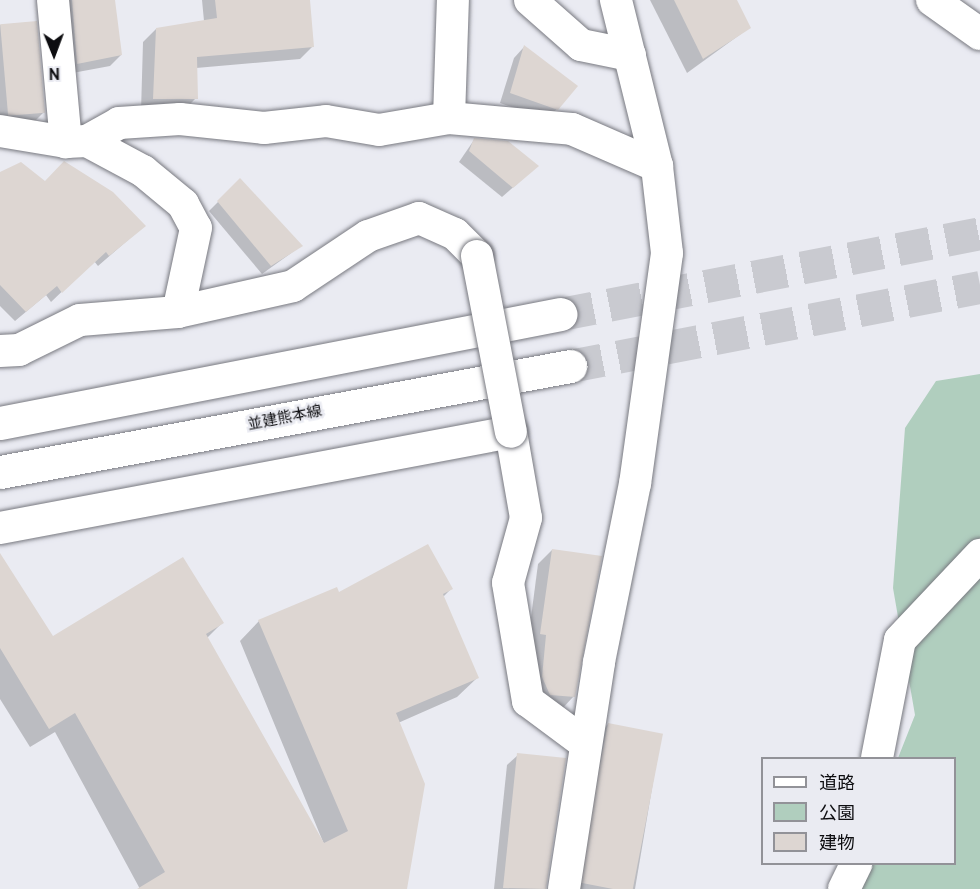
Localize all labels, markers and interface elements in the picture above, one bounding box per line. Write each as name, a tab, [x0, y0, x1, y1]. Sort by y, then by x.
north arrow	[24, 24, 84, 84]
text: N	[48, 62, 60, 82]
street label: 並建熊本線	[246, 403, 324, 435]
legend	[761, 757, 956, 865]
text: 道路	[819, 773, 855, 796]
text: 公園	[819, 803, 855, 826]
text: 建物	[819, 833, 855, 856]

